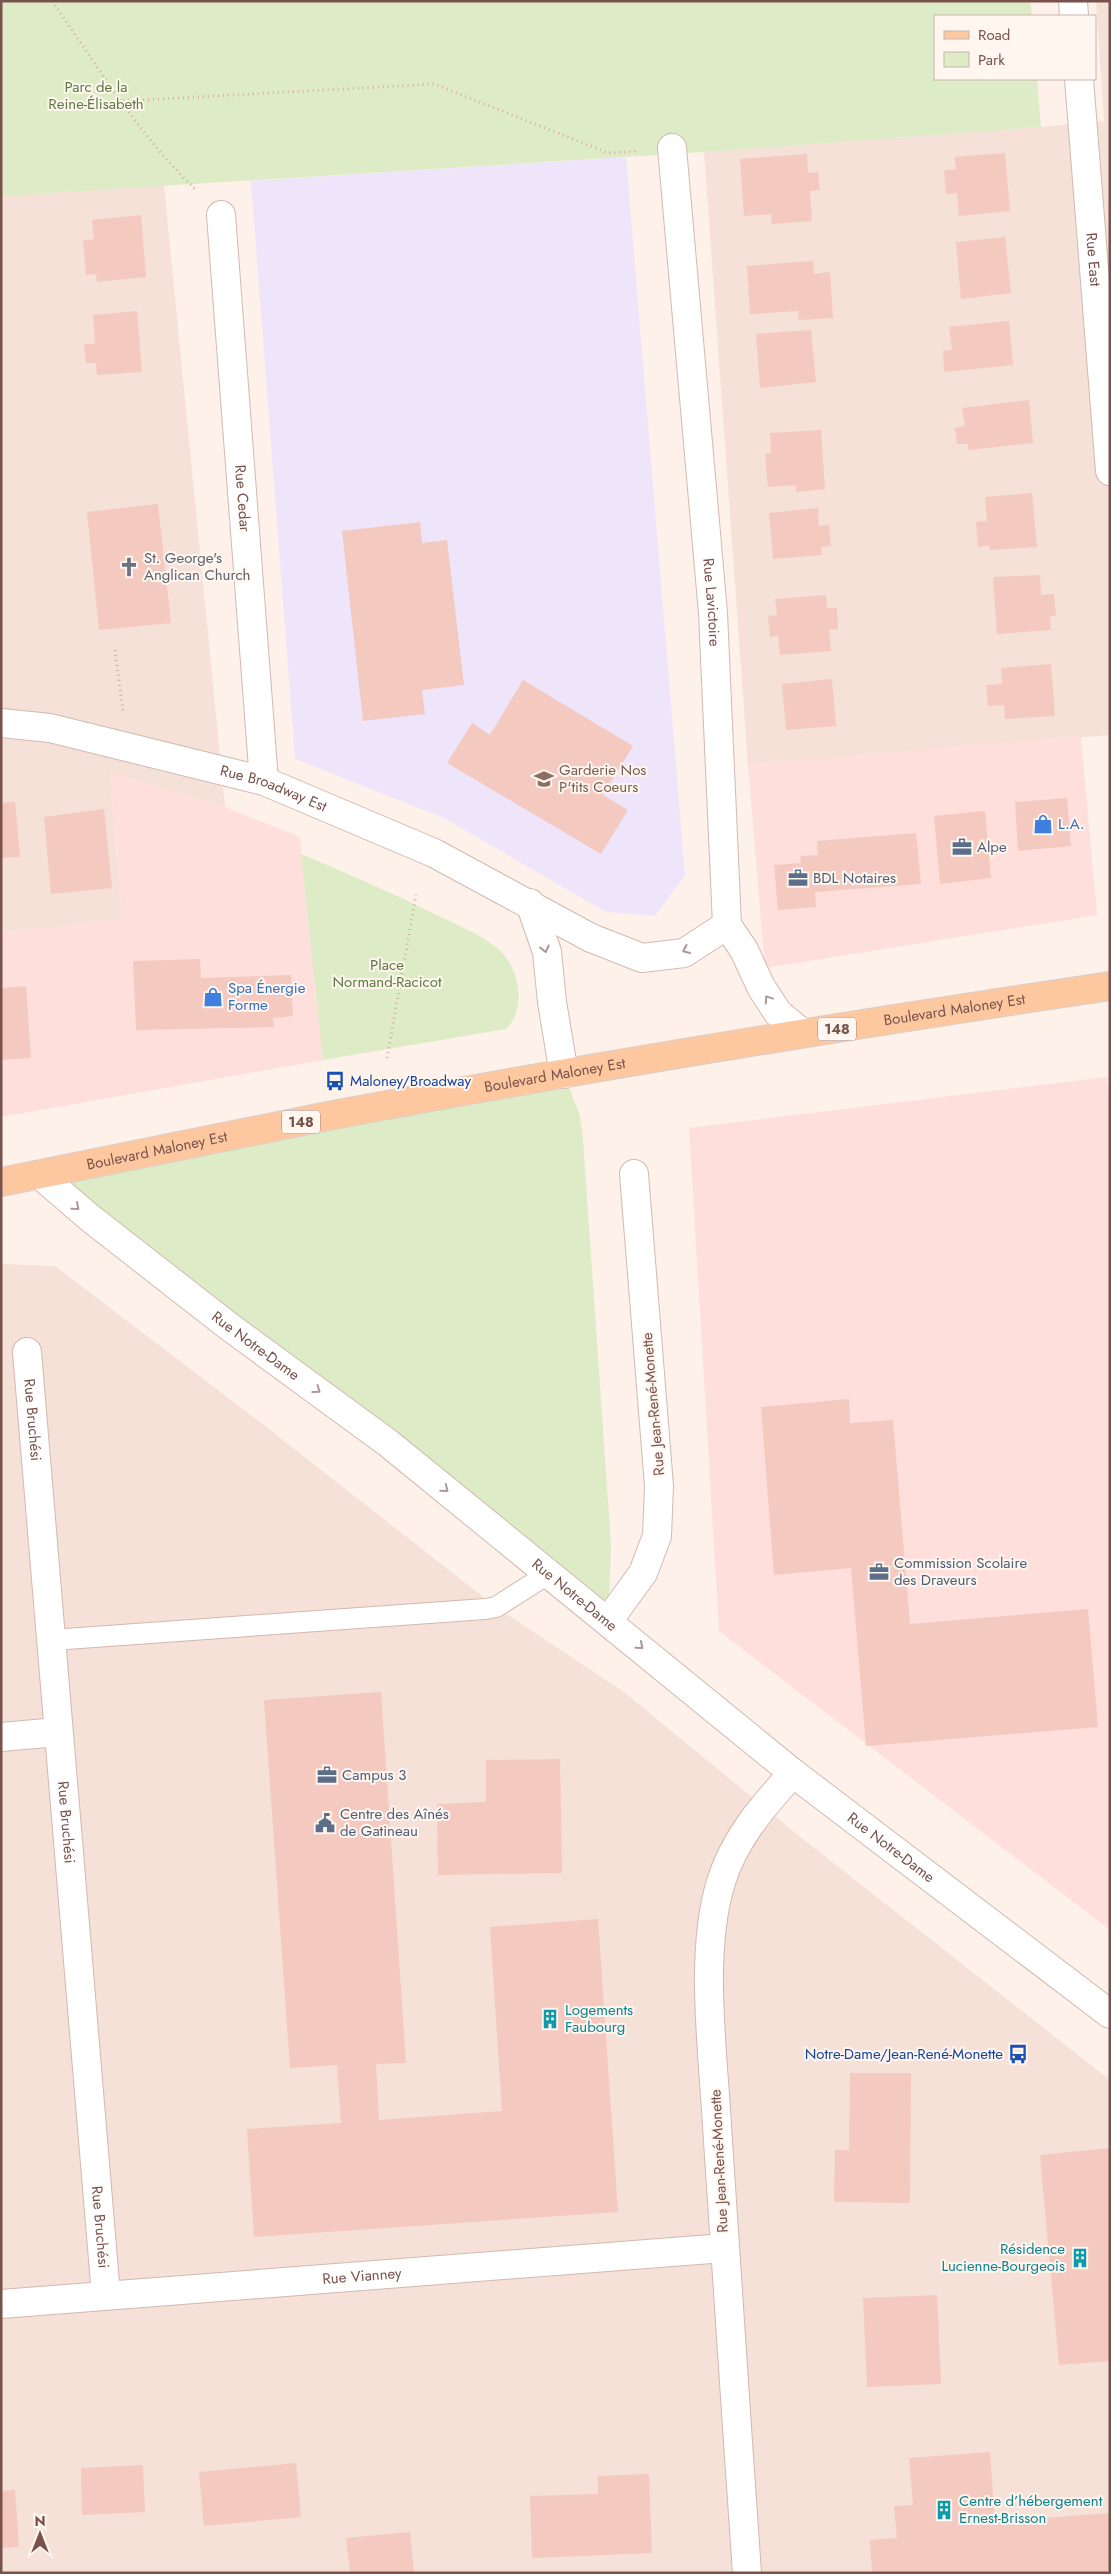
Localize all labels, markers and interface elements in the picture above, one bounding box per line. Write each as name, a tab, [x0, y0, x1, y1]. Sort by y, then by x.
legend	[934, 15, 1096, 80]
text: Road	[978, 24, 1010, 46]
text: Park	[978, 49, 1005, 71]
park label: Parc de la Reine-Élisabeth	[48, 76, 144, 115]
street label: Rue East	[1080, 232, 1106, 287]
street label: Rue Cedar	[229, 464, 256, 534]
place label: St. George's Anglican Church	[144, 547, 250, 586]
church icon: St. George's Anglican Church	[118, 556, 140, 578]
street label: Rue Lavictoire	[697, 557, 726, 647]
place label: Garderie Nos P'tits Coeurs	[559, 759, 646, 798]
street label: Rue Broadway Est	[218, 760, 331, 818]
school or university icon: Garderie Nos P'tits Coeurs	[533, 768, 555, 790]
shop icon: L.A.	[1032, 813, 1054, 835]
place label: L.A.	[1058, 813, 1085, 835]
office icon: Alpe	[951, 836, 973, 858]
place label: Alpe	[977, 836, 1007, 858]
office icon: BDL Notaires	[787, 867, 809, 889]
place label: BDL Notaires	[813, 867, 896, 889]
one-way arrow	[682, 944, 691, 955]
one-way arrow	[539, 945, 550, 954]
park label: Place Normand-Racicot	[332, 954, 442, 993]
place label: Spa Énergie Forme	[228, 977, 306, 1016]
shop icon: Spa Énergie Forme	[202, 986, 224, 1008]
street label: Boulevard Maloney Est	[882, 988, 1027, 1032]
one-way arrow	[765, 995, 774, 1004]
road number: 148	[818, 1018, 856, 1040]
street label: Boulevard Maloney Est	[482, 1052, 627, 1098]
bus stop icon: Maloney/Broadway	[324, 1070, 346, 1092]
place label: Maloney/Broadway	[350, 1070, 471, 1092]
road number: 148	[282, 1110, 320, 1134]
street label: Boulevard Maloney Est	[85, 1125, 230, 1176]
one-way arrow	[71, 1201, 80, 1210]
street label: Rue Notre-Dame	[207, 1306, 304, 1386]
street label: Rue Jean-René-Monette	[636, 1331, 670, 1477]
street label: Rue Bruchési	[18, 1378, 47, 1462]
one-way arrow	[311, 1384, 320, 1392]
one-way arrow	[440, 1484, 449, 1493]
place label: Commission Scolaire des Draveurs	[894, 1552, 1027, 1591]
street label: Rue Notre-Dame	[527, 1553, 622, 1637]
office icon: Commission Scolaire des Draveurs	[868, 1561, 890, 1583]
one-way arrow	[634, 1641, 643, 1649]
office icon: Campus 3	[316, 1764, 338, 1786]
place label: Campus 3	[342, 1764, 406, 1786]
street label: Rue Bruchési	[52, 1780, 81, 1864]
place label: Centre des Aînés de Gatineau	[340, 1803, 449, 1842]
street label: Rue Notre-Dame	[843, 1807, 940, 1888]
public building icon: Centre des Aînés de Gatineau	[314, 1812, 336, 1834]
place label: Logements Faubourg	[565, 1999, 633, 2038]
building icon: Logements Faubourg	[539, 2008, 561, 2030]
place label: Notre-Dame/Jean-René-Monette	[805, 2043, 1003, 2065]
bus stop icon: Notre-Dame/Jean-René-Monette	[1007, 2043, 1029, 2065]
street label: Rue Jean-René-Monette	[704, 2088, 734, 2233]
street label: Rue Bruchési	[86, 2185, 115, 2269]
place label: Résidence Lucienne-Bourgeois	[941, 2238, 1065, 2277]
building icon: Résidence Lucienne-Bourgeois	[1069, 2247, 1091, 2269]
street label: Rue Vianney	[321, 2262, 403, 2290]
place label: Centre d’hébergement Ernest-Brisson	[959, 2490, 1103, 2529]
building icon: Centre d’hébergement Ernest-Brisson	[933, 2499, 955, 2521]
north arrow	[15, 2509, 65, 2559]
text: N	[34, 2511, 46, 2531]

